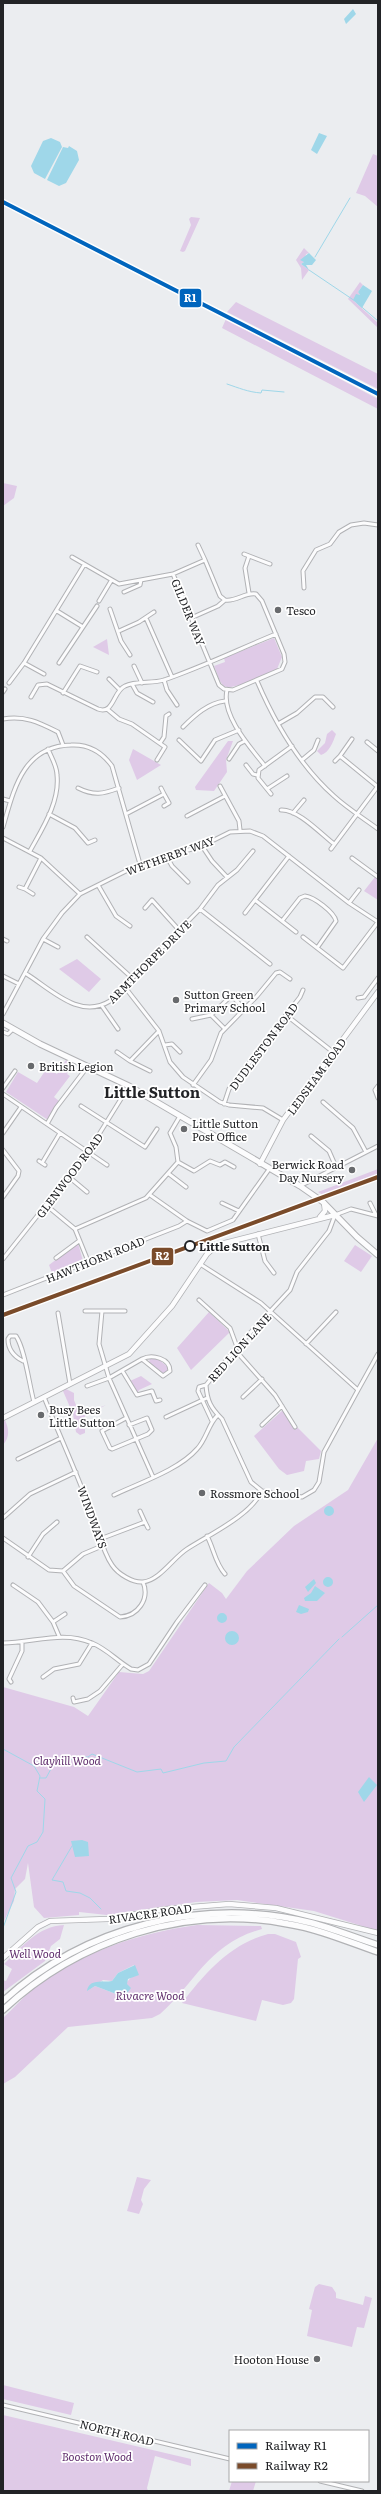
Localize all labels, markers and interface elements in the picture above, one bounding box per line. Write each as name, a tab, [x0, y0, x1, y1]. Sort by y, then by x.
line badge: R1	[179, 288, 202, 308]
text: R1	[184, 289, 197, 305]
street label: GILDER WAY	[168, 576, 210, 648]
place label: Tesco	[286, 602, 316, 618]
marker: Tesco	[273, 605, 283, 615]
street label: WETHERBY WAY	[123, 831, 217, 879]
street label: ARMTHORPE DRIVE	[104, 916, 194, 1006]
place label: Sutton Green Primary School	[184, 986, 266, 1015]
marker: Sutton Green Primary School	[171, 995, 181, 1005]
street label: DUDLESTON ROAD	[225, 999, 301, 1093]
street label: LEDSHAM ROAD	[283, 1034, 349, 1118]
place label: British Legion	[39, 1058, 114, 1074]
marker: British Legion	[26, 1061, 36, 1071]
district label: Little Sutton	[104, 1080, 201, 1103]
place label: Little Sutton Post Office	[192, 1115, 258, 1144]
marker: Little Sutton Post Office	[179, 1124, 189, 1134]
street label: GLENWOOD ROAD	[32, 1129, 106, 1221]
place label: Berwick Road Day Nursery	[272, 1156, 345, 1185]
marker: Berwick Road Day Nursery	[347, 1165, 357, 1175]
street label: HAWTHORN ROAD	[43, 1232, 147, 1286]
place label: Little Sutton	[199, 1238, 270, 1254]
marker: Little Sutton	[184, 1240, 196, 1252]
line badge: R2	[151, 1247, 174, 1266]
text: R2	[155, 1247, 169, 1263]
street label: RED LION LANE	[204, 1309, 274, 1385]
place label: Busy Bees Little Sutton	[49, 1401, 115, 1430]
marker: Busy Bees Little Sutton	[36, 1410, 46, 1420]
street label: WINDWAYS	[74, 1483, 112, 1551]
place label: Rossmore School	[210, 1485, 300, 1501]
marker: Rossmore School	[197, 1488, 207, 1498]
park label: Clayhill Wood	[33, 1752, 102, 1768]
street label: RIVACRE ROAD	[107, 1899, 193, 1927]
park label: Well Wood	[9, 1945, 62, 1961]
park label: Rivacre Wood	[115, 1987, 185, 2003]
place label: Hooton House	[234, 2351, 309, 2367]
marker: Hooton House	[312, 2354, 322, 2364]
street label: NORTH ROAD	[78, 2415, 156, 2449]
legend	[229, 2430, 369, 2482]
text: Railway R1	[265, 2436, 327, 2454]
park label: Booston Wood	[62, 2448, 133, 2464]
text: Railway R2	[265, 2456, 328, 2474]

